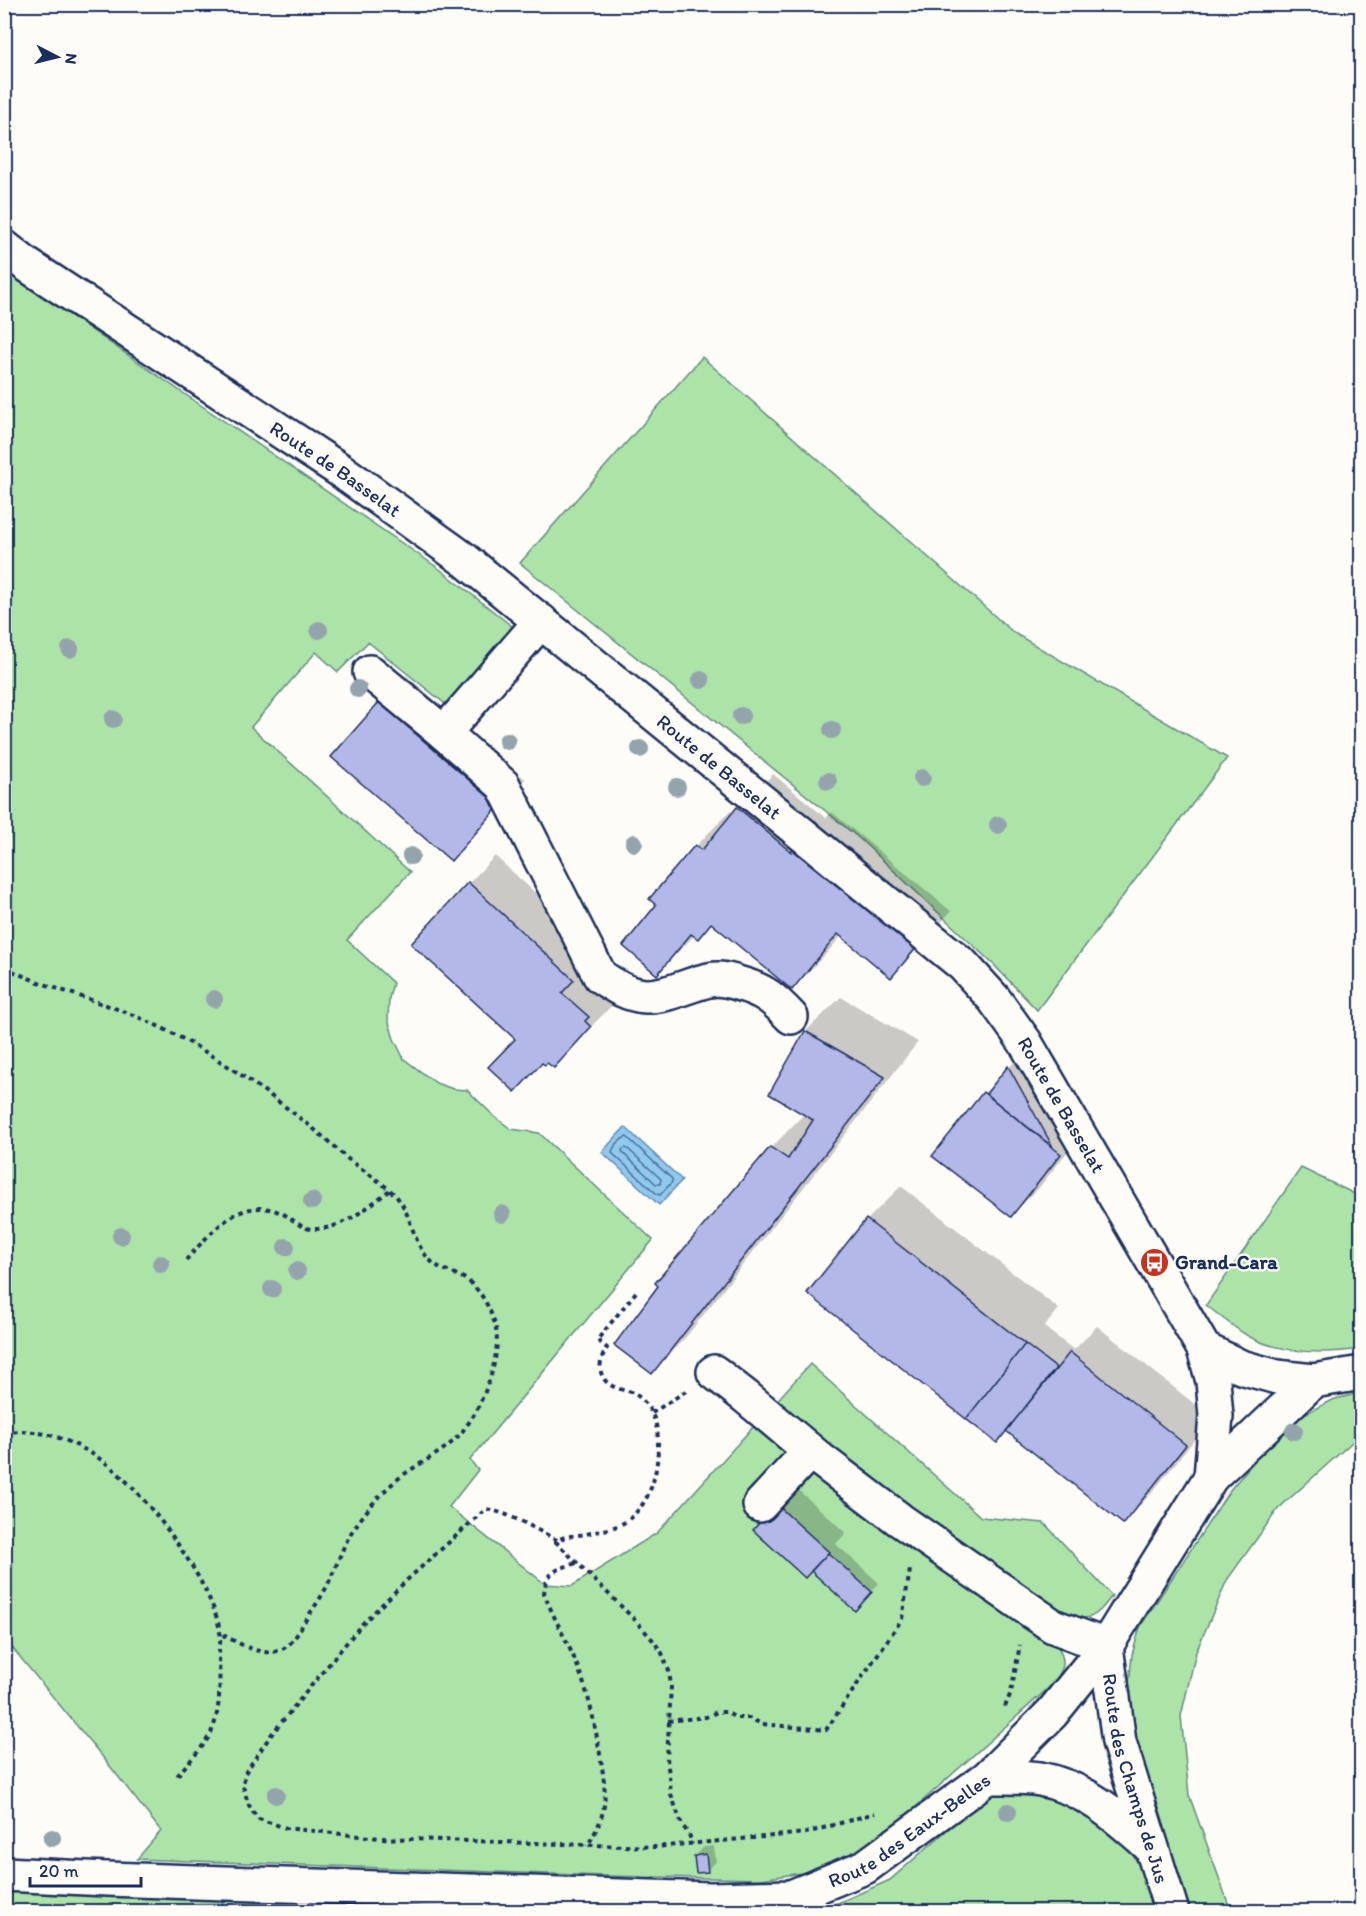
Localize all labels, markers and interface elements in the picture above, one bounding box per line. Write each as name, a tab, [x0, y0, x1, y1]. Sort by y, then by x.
north arrow	[27, 27, 87, 87]
text: N	[61, 52, 81, 65]
street label: Route de Basselat	[266, 416, 406, 522]
street label: Route de Basselat	[652, 709, 786, 824]
street label: Route de Basselat	[1013, 1032, 1111, 1177]
bus stop icon: Grand-Cara	[1138, 1246, 1170, 1278]
place label: Grand-Cara	[1175, 1250, 1278, 1274]
street label: Route des Champs de Jus	[1098, 1672, 1174, 1886]
street label: Route des Eaux-Belles	[825, 1767, 995, 1893]
scale bar	[30, 1850, 141, 1888]
text: 20 m	[39, 1860, 79, 1882]

